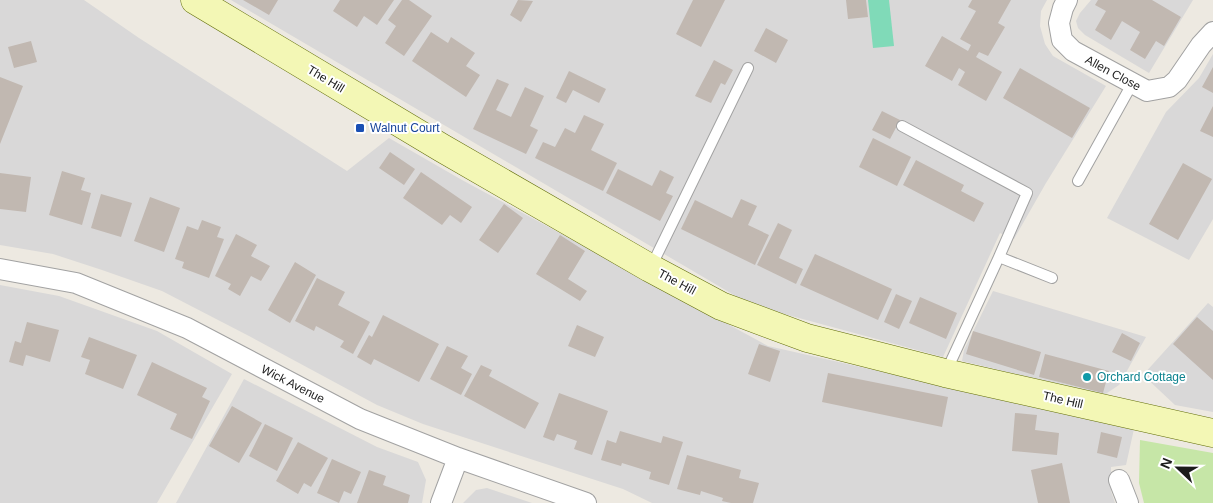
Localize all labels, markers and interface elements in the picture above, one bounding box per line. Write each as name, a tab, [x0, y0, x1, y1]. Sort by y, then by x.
street label: Allen Close	[1083, 53, 1143, 94]
street label: The Hill	[305, 63, 347, 95]
place label: Walnut Court	[370, 121, 440, 135]
marker: Walnut Court	[354, 122, 366, 134]
street label: The Hill	[656, 266, 698, 298]
street label: Wick Avenue	[259, 362, 327, 406]
place label: Orchard Cottage	[1097, 370, 1186, 384]
marker: Orchard Cottage	[1081, 371, 1093, 383]
street label: The Hill	[1042, 389, 1084, 411]
north arrow	[1153, 443, 1203, 493]
text: N	[1157, 455, 1175, 471]

